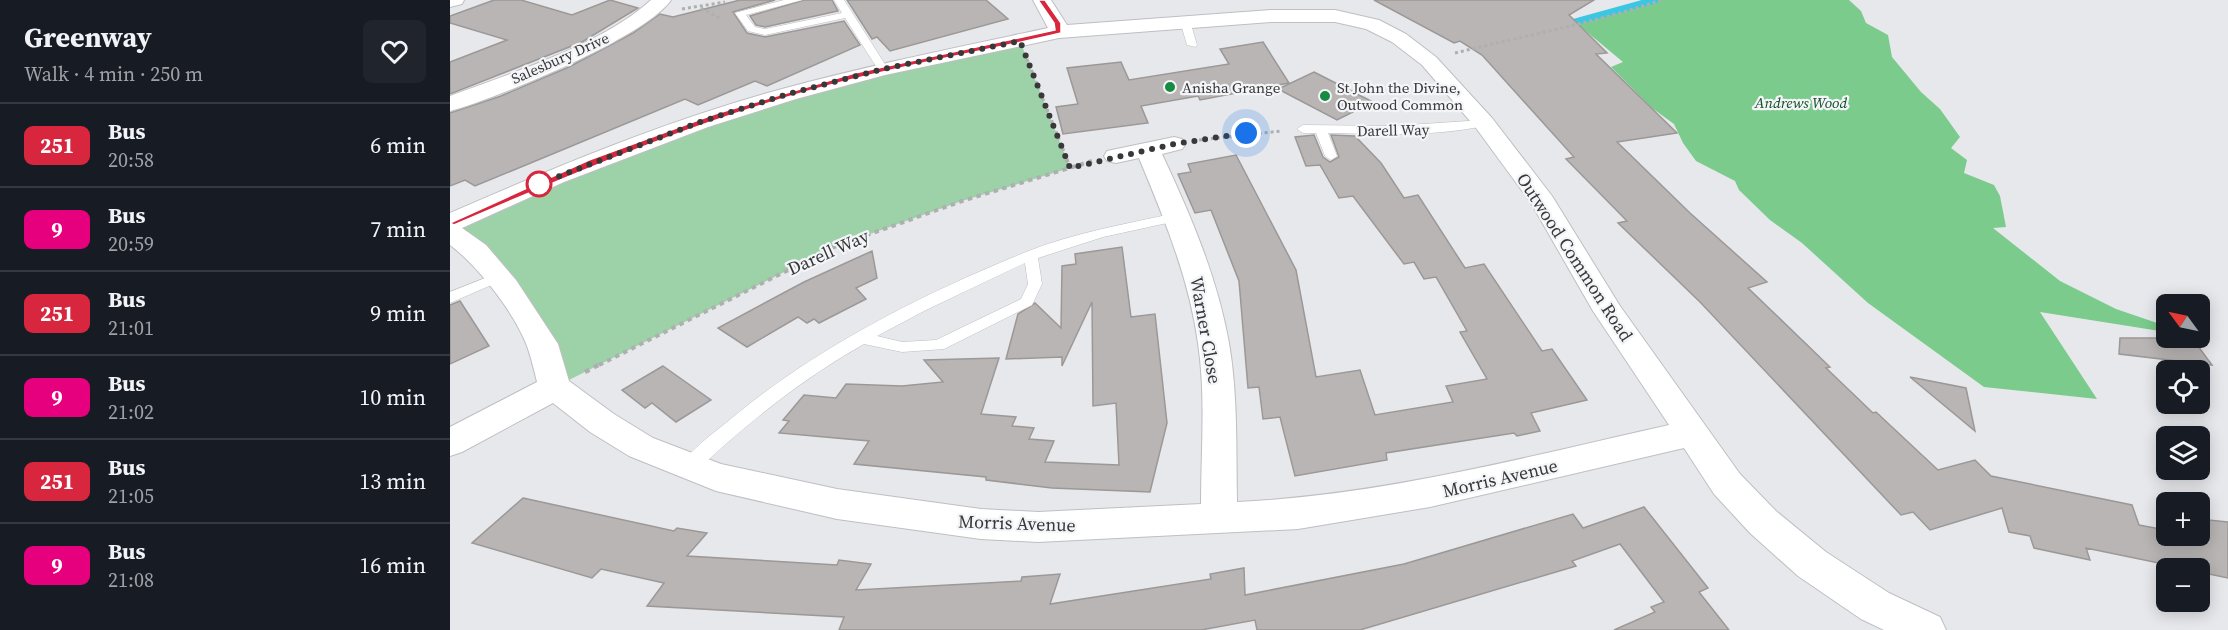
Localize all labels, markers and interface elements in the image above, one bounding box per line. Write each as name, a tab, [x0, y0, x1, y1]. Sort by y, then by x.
text: Greenway	[24, 18, 152, 56]
button: heart	[363, 20, 426, 83]
street label: Salesbury Drive	[508, 27, 612, 89]
text: Walk · 4 min · 250 m	[24, 60, 203, 88]
place label: Anisha Grange	[1182, 77, 1281, 98]
place label: St John the Divine, Outwood Common	[1337, 77, 1463, 115]
marker: Anisha Grange	[1163, 80, 1177, 94]
marker: St John the Divine, Outwood Common	[1318, 89, 1332, 103]
park label: Andrews Wood	[1754, 92, 1847, 113]
text: Bus	[108, 116, 145, 146]
your location	[1231, 118, 1261, 148]
street label: Darell Way	[1357, 119, 1430, 141]
text: 6 min	[370, 130, 426, 160]
text: 251	[40, 131, 74, 160]
text: 20:58	[108, 146, 154, 174]
street label: Outwood Common Road	[1511, 168, 1639, 346]
unlabelled marker	[526, 171, 552, 197]
text: Bus	[108, 200, 145, 230]
text: 7 min	[370, 214, 426, 244]
text: 9	[51, 215, 63, 244]
street label: Darell Way	[783, 223, 874, 281]
text: 20:59	[108, 230, 154, 258]
street label: Warner Close	[1184, 275, 1228, 385]
text: Bus	[108, 284, 145, 314]
north arrow	[2156, 294, 2210, 348]
map controls	[2156, 294, 2210, 612]
text: 9 min	[370, 298, 426, 328]
text: 251	[40, 299, 74, 328]
text: 21:01	[108, 314, 154, 342]
button: locate	[2156, 360, 2210, 414]
text: Bus	[108, 368, 145, 398]
text: 10 min	[359, 382, 426, 412]
text: 9	[51, 383, 63, 412]
text: 21:02	[108, 398, 154, 426]
button: layers	[2156, 426, 2210, 480]
text: Bus	[108, 452, 145, 482]
street label: Morris Avenue	[1440, 453, 1560, 503]
text: 13 min	[359, 466, 426, 496]
text: 251	[40, 467, 74, 496]
text: 21:05	[108, 482, 154, 510]
button: +	[2156, 492, 2210, 546]
street label: Morris Avenue	[958, 508, 1076, 538]
text: Bus	[108, 536, 145, 566]
text: 16 min	[359, 550, 426, 580]
text: 9	[51, 551, 63, 580]
button: −	[2156, 558, 2210, 612]
text: 21:08	[108, 566, 154, 594]

